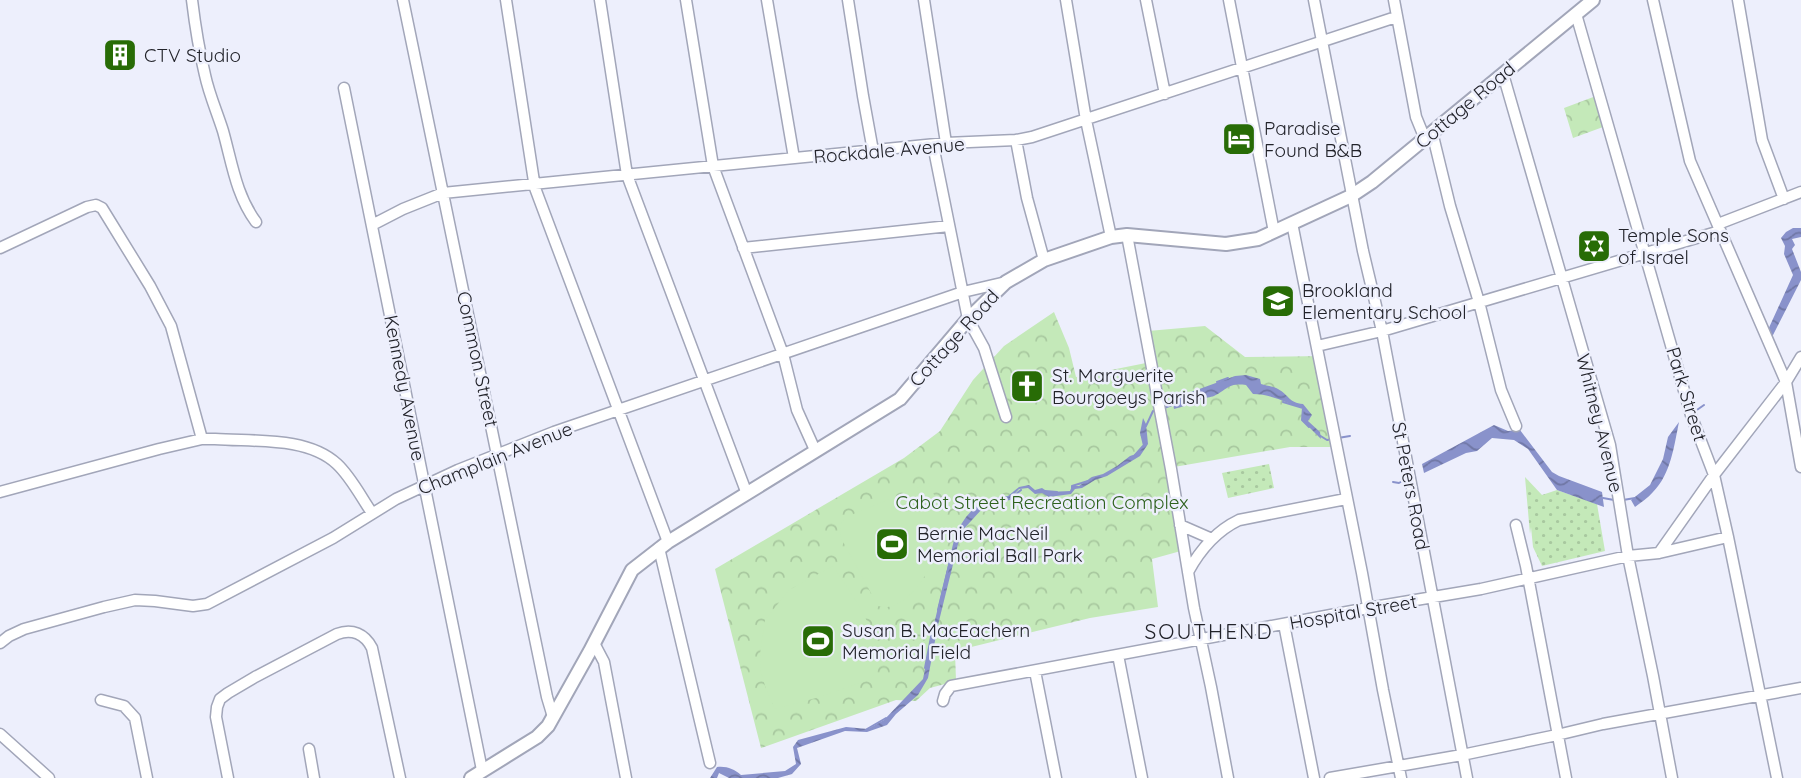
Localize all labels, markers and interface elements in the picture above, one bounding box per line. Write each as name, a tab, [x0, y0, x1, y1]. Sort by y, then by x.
building icon: CTV Studio	[101, 36, 139, 74]
place label: CTV Studio	[144, 43, 241, 67]
street label: Cottage Road	[1410, 56, 1520, 154]
place label: Paradise Found B&B	[1264, 116, 1362, 162]
hotel icon: Paradise Found B&B	[1220, 120, 1258, 158]
street label: Rockdale Avenue	[812, 131, 966, 169]
place label: Temple Sons of Israel	[1618, 223, 1729, 269]
synagogue icon: Temple Sons of Israel	[1575, 227, 1613, 265]
place label: Brookland Elementary School	[1302, 278, 1467, 324]
school or university icon: Brookland Elementary School	[1259, 282, 1297, 320]
street label: Cottage Road	[904, 284, 1004, 392]
street label: Common Street	[452, 289, 504, 429]
street label: Kennedy Avenue	[379, 313, 431, 463]
street label: Park Street	[1661, 344, 1713, 444]
street label: Whitney Avenue	[1571, 351, 1629, 495]
place label: St. Marguerite Bourgoeys Parish	[1052, 363, 1206, 409]
church icon: St. Marguerite Bourgoeys Parish	[1008, 367, 1046, 405]
street label: Champlain Avenue	[414, 416, 576, 500]
street label: St Peters Road	[1387, 420, 1435, 552]
park label: Cabot Street Recreation Complex	[896, 490, 1188, 514]
place label: Bernie MacNeil Memorial Ball Park	[917, 521, 1083, 567]
sports icon: Bernie MacNeil Memorial Ball Park	[873, 525, 911, 563]
street label: Hospital Street	[1287, 589, 1419, 635]
place label: Susan B. MacEachern Memorial Field	[842, 618, 1030, 664]
district label: SOUTHEND	[1145, 618, 1273, 644]
sports icon: Susan B. MacEachern Memorial Field	[799, 622, 837, 660]

